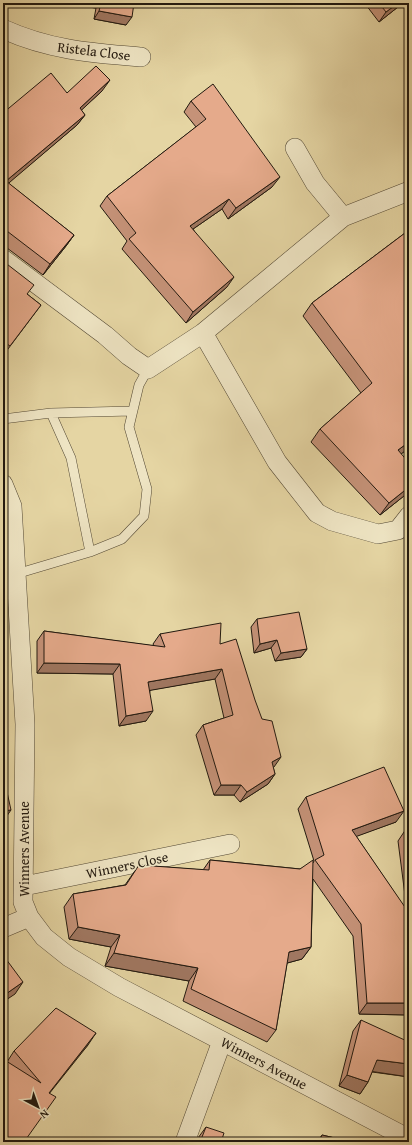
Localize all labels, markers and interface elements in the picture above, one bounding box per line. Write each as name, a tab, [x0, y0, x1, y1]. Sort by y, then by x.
street label: Ristela Close	[56, 37, 132, 65]
street label: Winners Avenue	[14, 801, 34, 897]
street label: Winners Close	[84, 846, 170, 883]
street label: Winners Avenue	[217, 1032, 311, 1094]
north arrow	[18, 1087, 58, 1127]
text: N	[36, 1106, 53, 1123]

